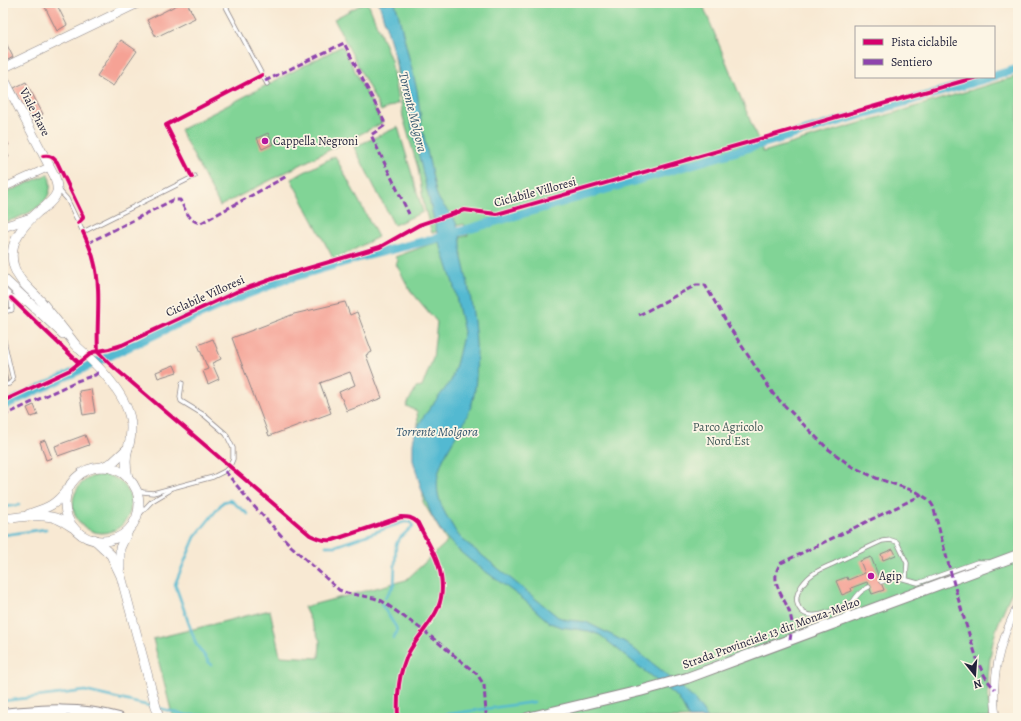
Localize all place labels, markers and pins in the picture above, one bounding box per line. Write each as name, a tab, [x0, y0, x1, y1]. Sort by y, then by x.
place label: Cappella Negroni	[273, 133, 358, 149]
marker: Cappella Negroni	[260, 136, 270, 146]
place label: Agip	[878, 568, 902, 584]
marker: Agip	[866, 571, 876, 581]

